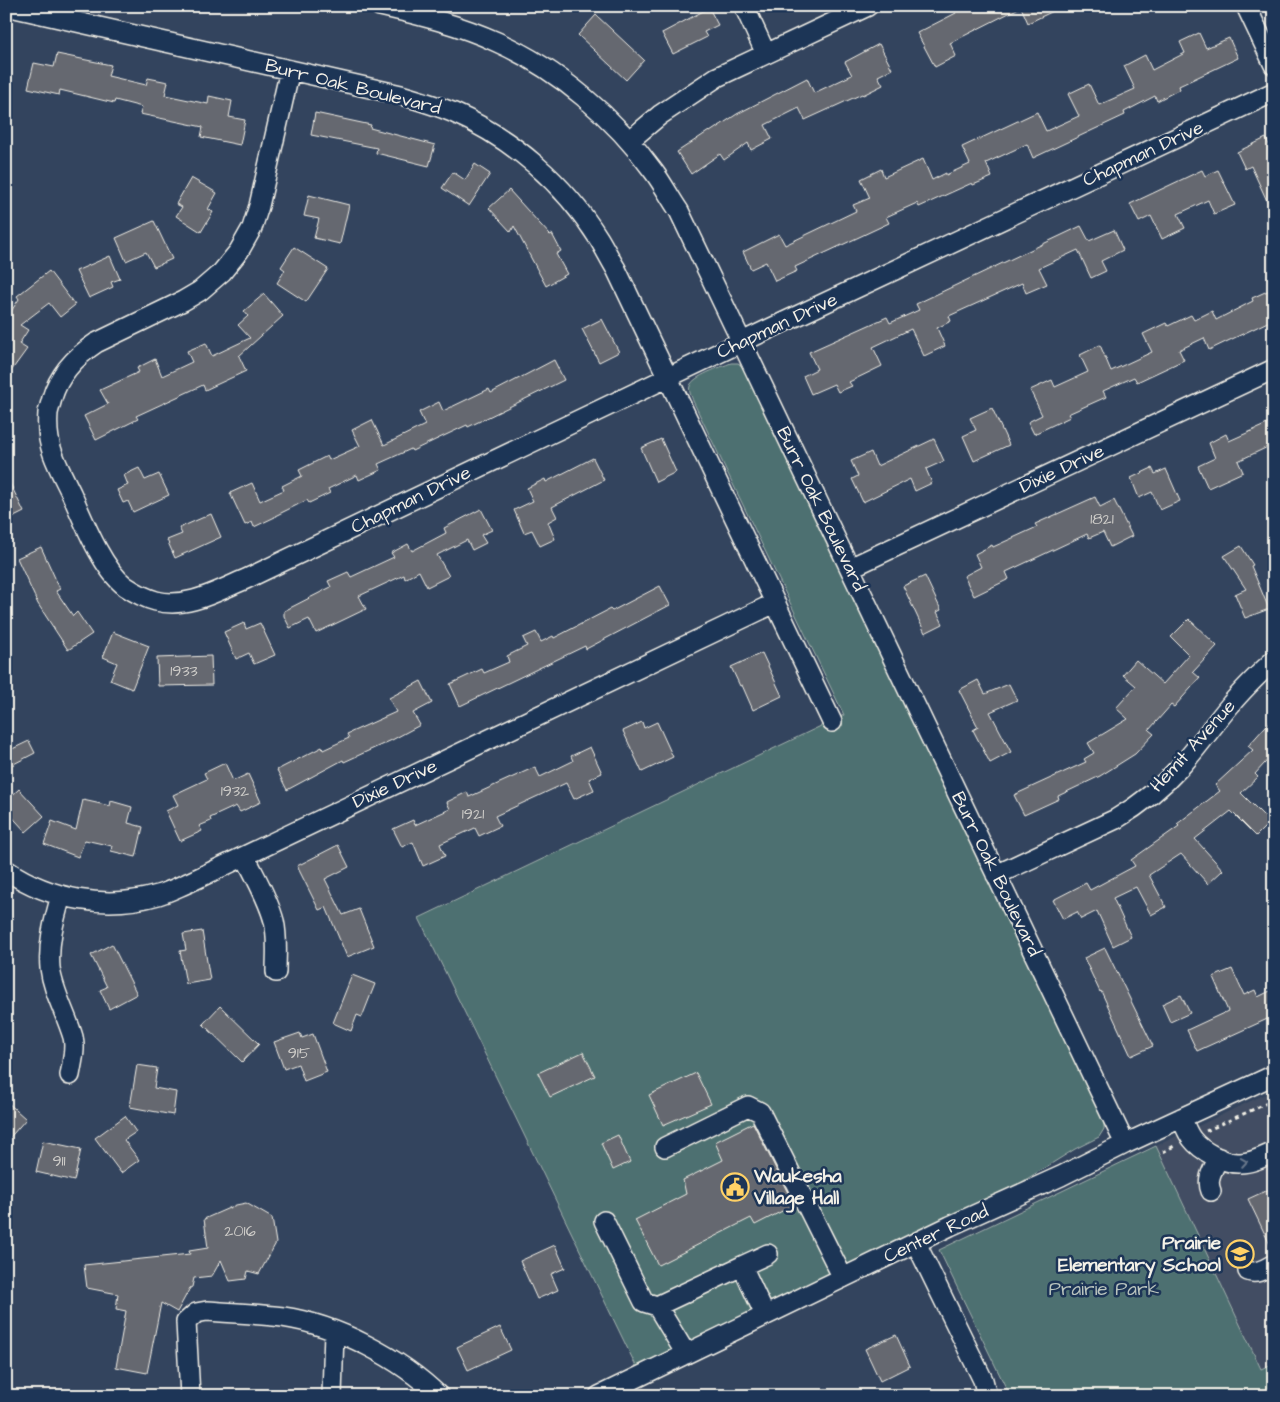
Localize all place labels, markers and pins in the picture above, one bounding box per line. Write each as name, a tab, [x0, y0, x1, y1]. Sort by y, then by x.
place label: Waukesha Village Hall	[753, 1163, 842, 1213]
public building icon: Waukesha Village Hall	[720, 1172, 750, 1202]
place label: Prairie Elementary School	[1058, 1230, 1222, 1280]
school or university icon: Prairie Elementary School	[1225, 1239, 1255, 1269]

